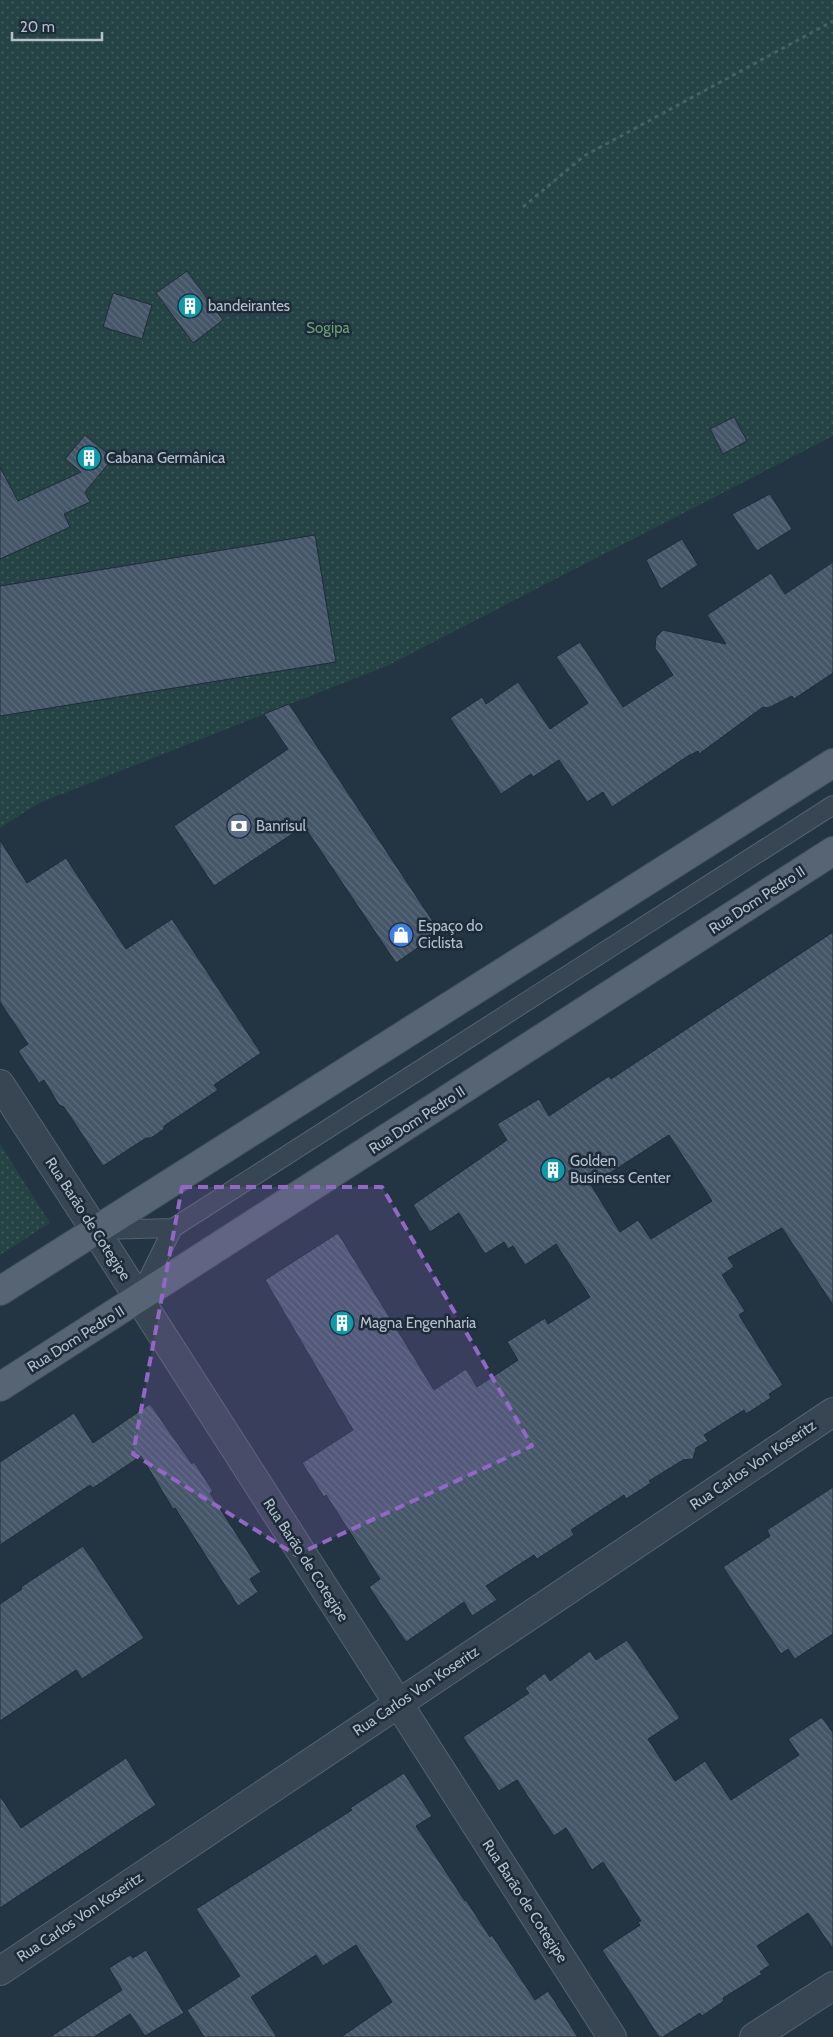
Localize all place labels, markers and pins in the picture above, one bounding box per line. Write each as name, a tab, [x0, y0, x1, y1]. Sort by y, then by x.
building icon: bandeirantes	[177, 293, 203, 319]
place label: bandeirantes	[208, 297, 290, 315]
building icon: Cabana Germânica	[76, 445, 102, 471]
place label: Cabana Germânica	[106, 449, 226, 467]
bank icon: Banrisul	[226, 813, 252, 839]
place label: Banrisul	[256, 817, 307, 835]
place label: Espaço do Ciclista	[418, 917, 483, 952]
shop icon: Espaço do Ciclista	[388, 922, 414, 948]
place label: Golden Business Center	[570, 1152, 671, 1187]
building icon: Golden Business Center	[540, 1157, 566, 1183]
building icon: Magna Engenharia	[329, 1310, 355, 1336]
place label: Magna Engenharia	[360, 1314, 477, 1332]

